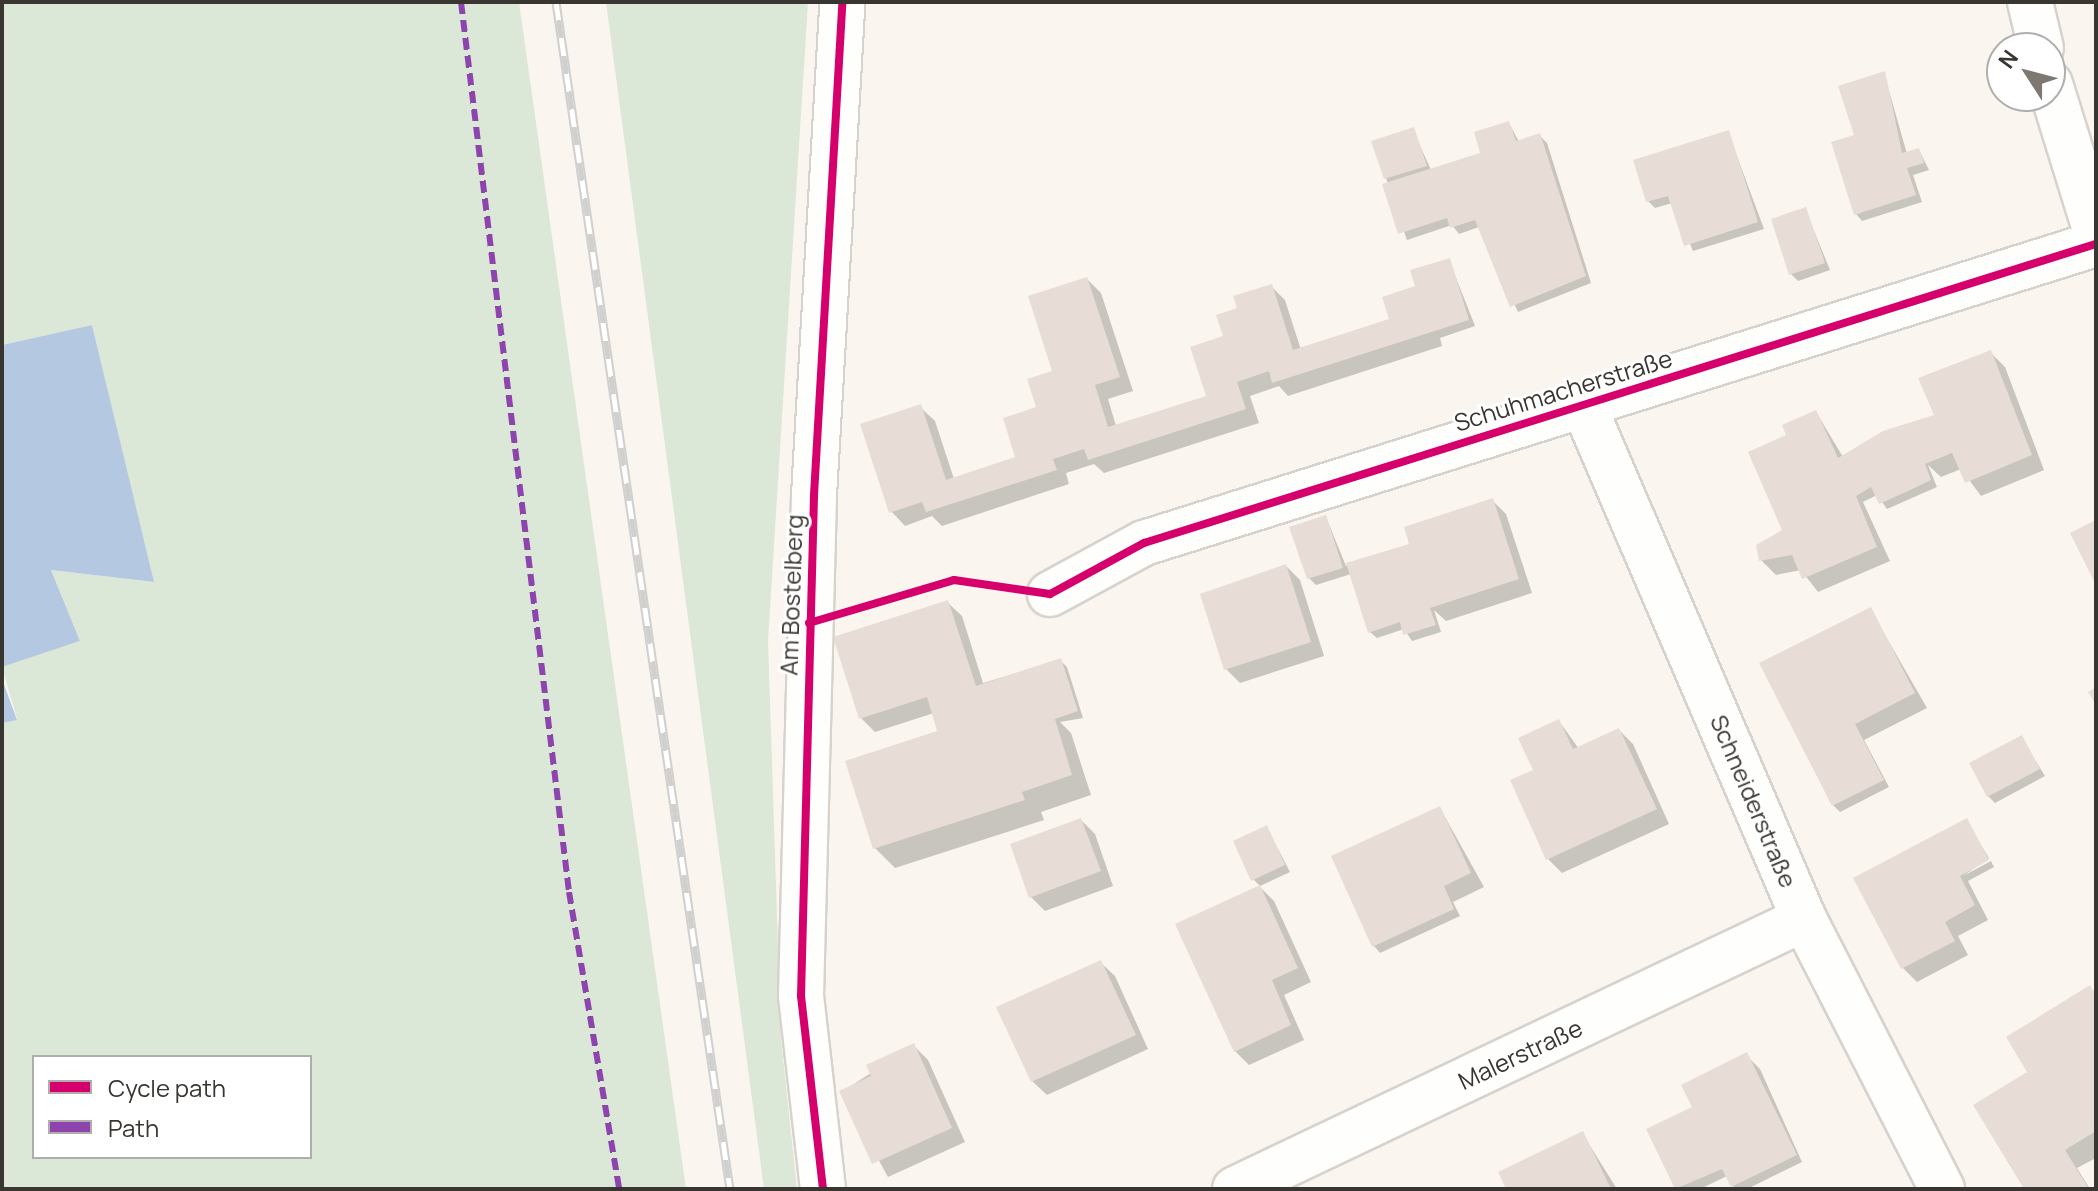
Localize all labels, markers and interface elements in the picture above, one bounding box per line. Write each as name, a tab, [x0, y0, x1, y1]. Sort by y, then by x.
north arrow	[1986, 32, 2066, 112]
text: N	[1991, 44, 2025, 74]
street label: Schuhmacherstraße	[1451, 343, 1675, 437]
street label: Am Bostelberg	[774, 514, 808, 676]
street label: Schneiderstraße	[1705, 710, 1803, 892]
street label: Malerstraße	[1453, 1013, 1587, 1095]
legend	[32, 1055, 312, 1159]
text: Cycle path	[108, 1071, 226, 1104]
text: Path	[108, 1111, 159, 1144]

